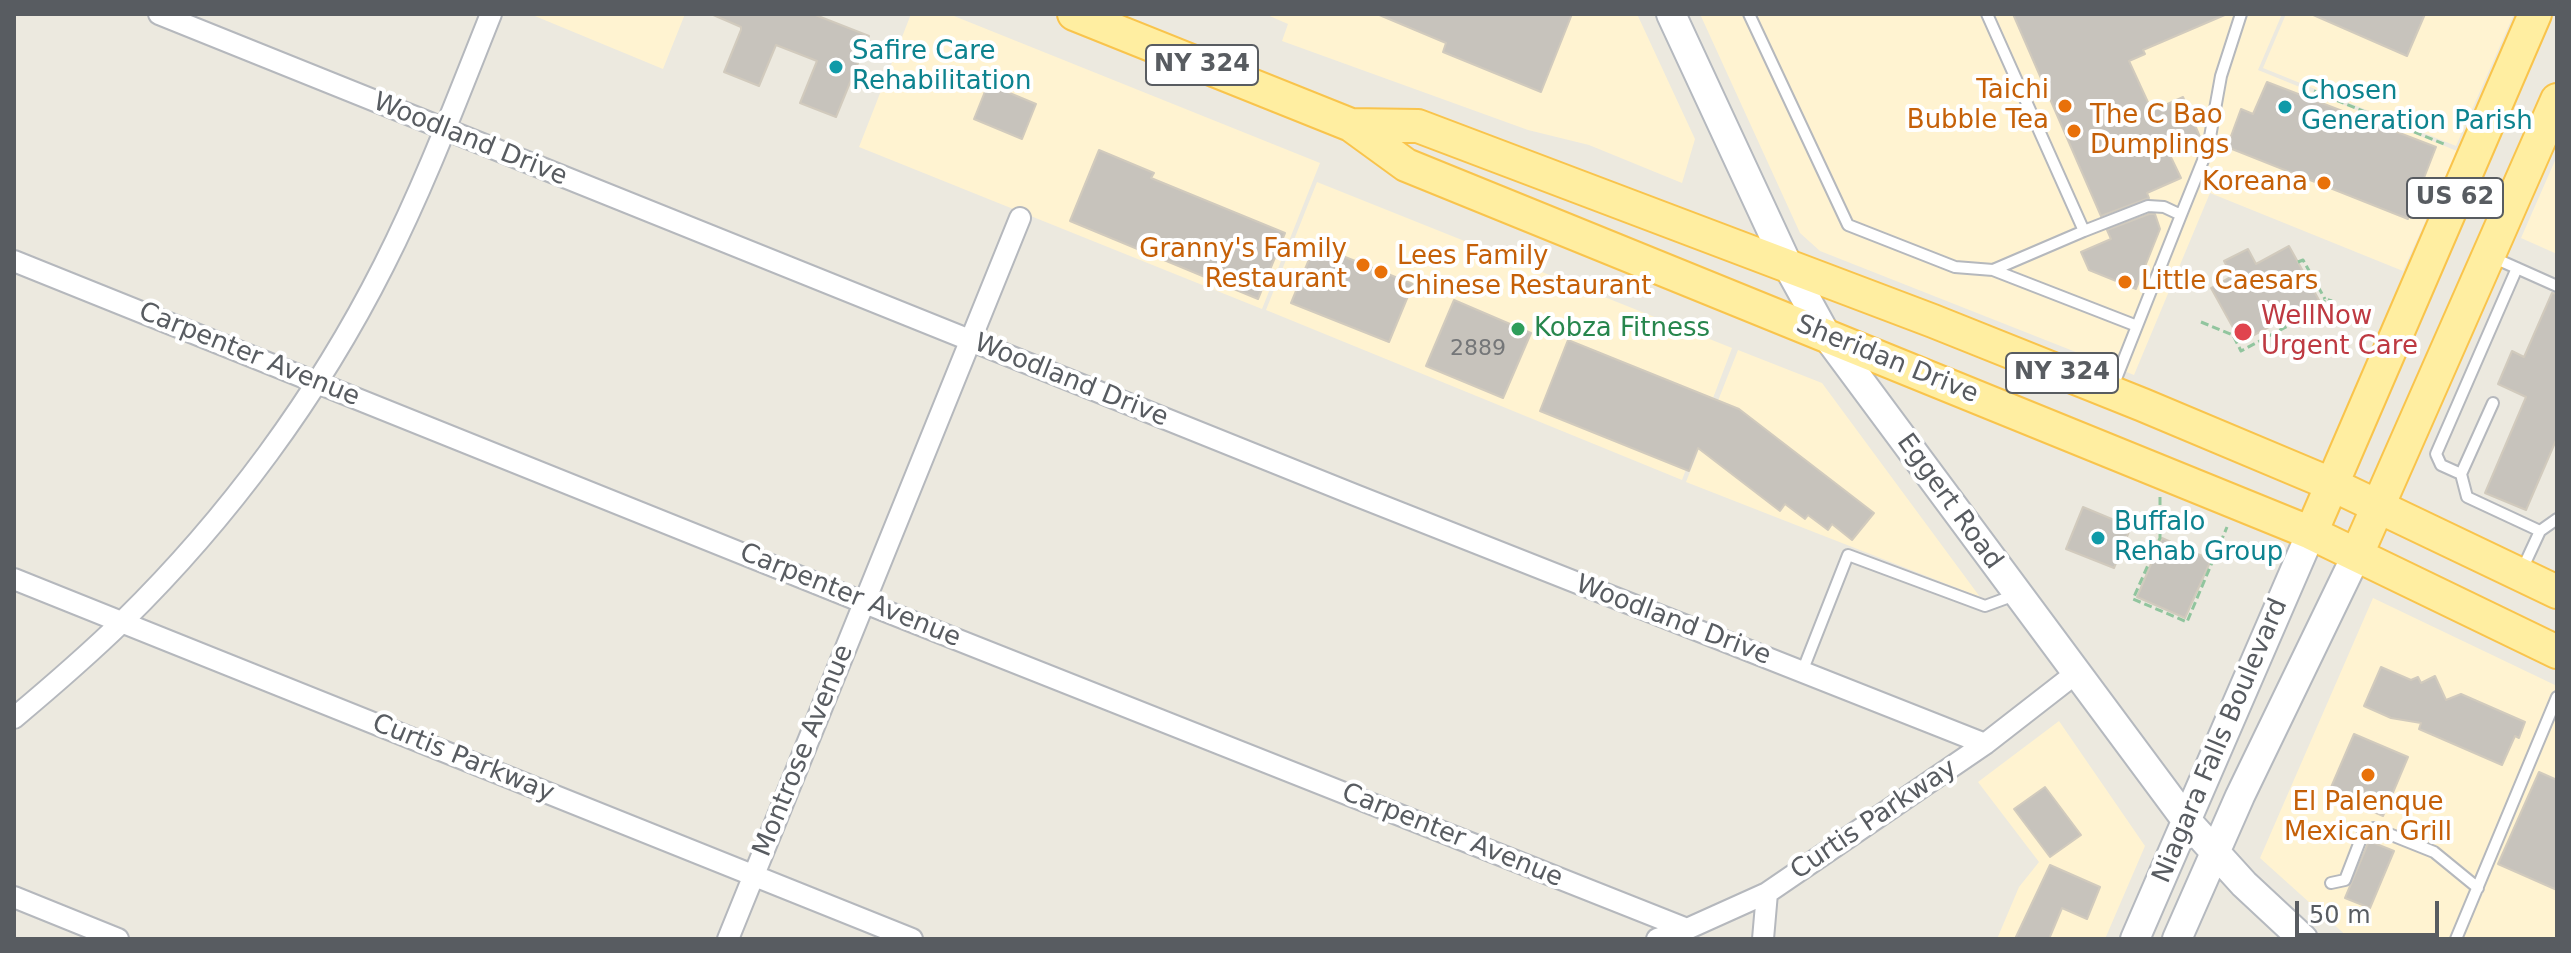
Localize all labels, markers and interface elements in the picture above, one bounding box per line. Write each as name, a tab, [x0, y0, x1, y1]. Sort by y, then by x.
place label: Safire Care Rehabilitation	[852, 36, 1031, 98]
road number: NY 324	[1146, 45, 1258, 85]
marker: Safire Care Rehabilitation	[827, 58, 845, 76]
place label: Taichi Bubble Tea	[1907, 75, 2049, 136]
place label: Chosen Generation Parish	[2301, 76, 2533, 138]
street label: Woodland Drive	[369, 87, 571, 193]
marker: Taichi Bubble Tea	[2056, 97, 2074, 115]
marker: Chosen Generation Parish	[2276, 98, 2294, 116]
place label: The C Bao Dumplings	[2090, 100, 2229, 162]
marker: The C Bao Dumplings	[2065, 122, 2083, 140]
place label: Koreana	[2202, 167, 2308, 199]
marker: Koreana	[2315, 174, 2333, 192]
road number: US 62	[2407, 178, 2503, 218]
place label: Granny's Family Restaurant	[1139, 234, 1347, 296]
place label: Lees Family Chinese Restaurant	[1397, 241, 1651, 302]
marker: Granny's Family Restaurant	[1354, 256, 1372, 274]
marker: Lees Family Chinese Restaurant	[1372, 263, 1390, 281]
place label: Little Caesars	[2141, 266, 2318, 298]
marker: Little Caesars	[2116, 273, 2134, 291]
street label: Carpenter Avenue	[134, 296, 364, 414]
place label: WellNow Urgent Care	[2261, 301, 2418, 362]
street label: Sheridan Drive	[1792, 309, 1982, 411]
place label: Kobza Fitness	[1534, 313, 1710, 345]
marker: Kobza Fitness	[1509, 320, 1527, 338]
marker: WellNow Urgent Care	[2232, 321, 2254, 343]
street label: Woodland Drive	[970, 328, 1172, 434]
house number: 2889	[1450, 336, 1506, 362]
road number: NY 324	[2006, 353, 2118, 393]
street label: Eggert Road	[1889, 428, 2009, 576]
place label: Buffalo Rehab Group	[2114, 507, 2283, 568]
marker: Buffalo Rehab Group	[2089, 529, 2107, 547]
street label: Carpenter Avenue	[735, 537, 965, 655]
street label: Woodland Drive	[1571, 569, 1775, 673]
street label: Niagara Falls Boulevard	[2147, 594, 2295, 888]
street label: Montrose Avenue	[747, 641, 861, 861]
street label: Curtis Parkway	[368, 708, 558, 810]
street label: Curtis Parkway	[1785, 753, 1963, 887]
marker: El Palenque Mexican Grill	[2359, 766, 2377, 784]
street label: Carpenter Avenue	[1337, 777, 1567, 895]
place label: El Palenque Mexican Grill	[2284, 787, 2452, 848]
scale bar	[2299, 885, 2443, 935]
text: 50 m	[2309, 901, 2371, 929]

